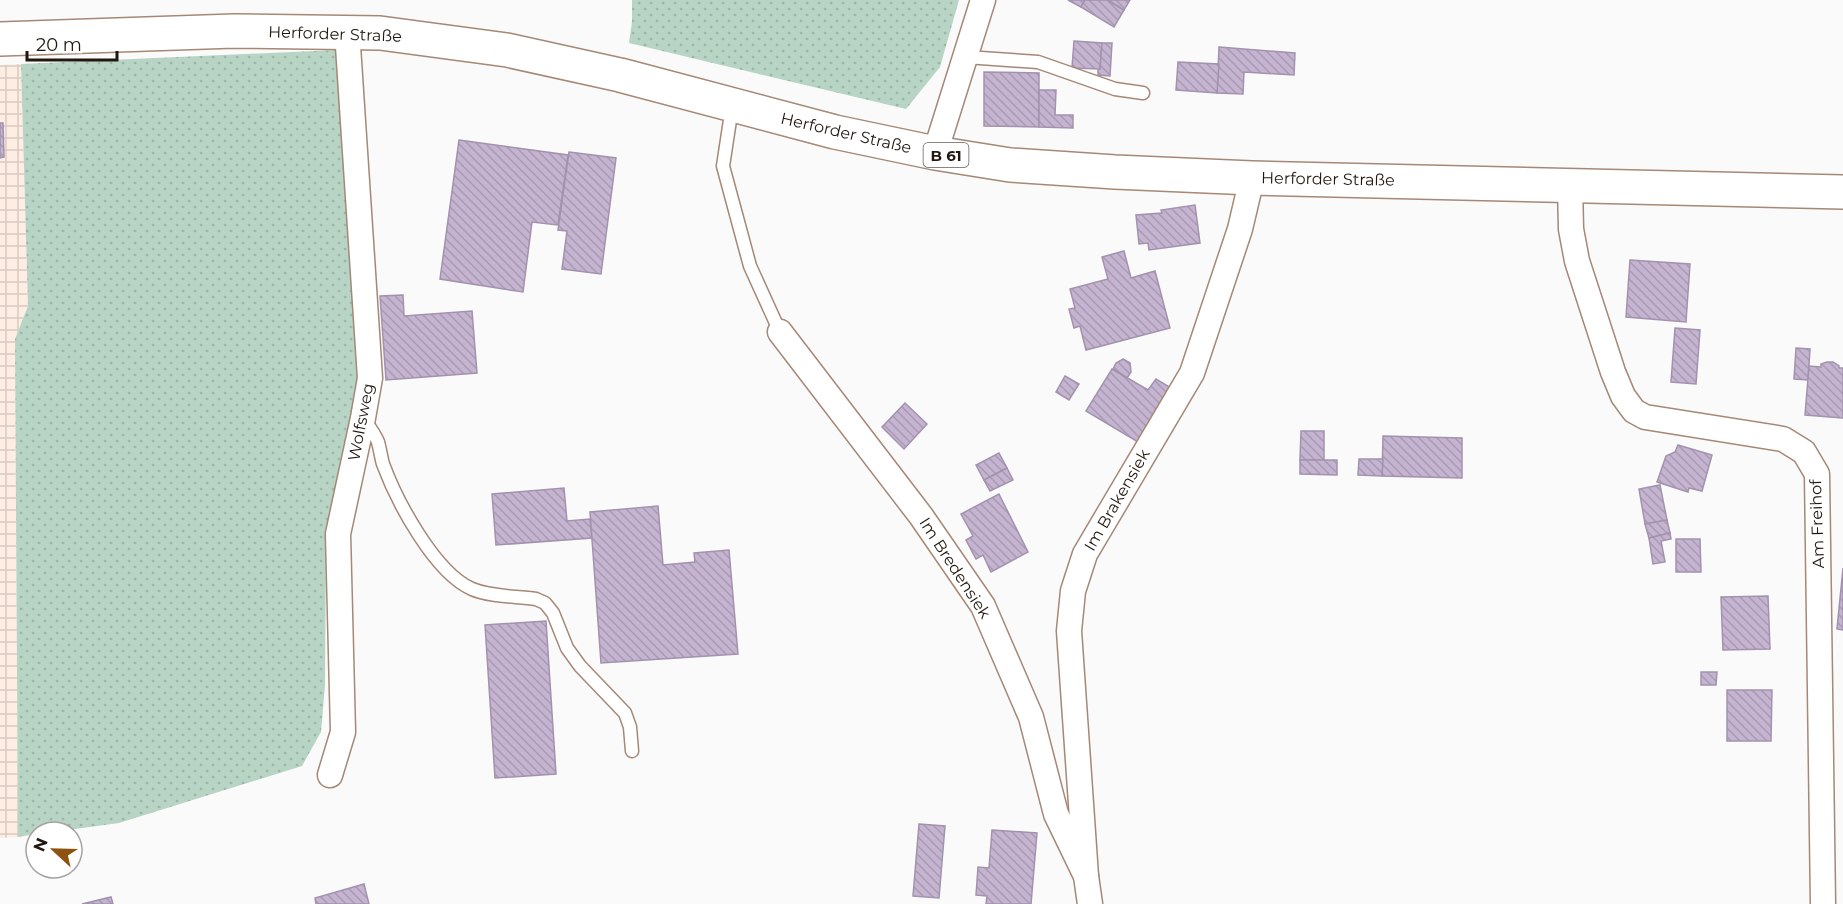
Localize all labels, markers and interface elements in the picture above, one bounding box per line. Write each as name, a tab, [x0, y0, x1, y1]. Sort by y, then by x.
street label: Herforder Straße	[268, 22, 402, 46]
scale bar	[27, 24, 117, 62]
text: 20 m	[36, 34, 82, 56]
street label: Herforder Straße	[779, 109, 913, 157]
road number: B 61	[924, 143, 968, 167]
street label: Herforder Straße	[1261, 168, 1395, 190]
street label: Wolfsweg	[344, 382, 378, 462]
street label: Im Brakensiek	[1080, 445, 1154, 554]
street label: Am Freihof	[1806, 479, 1828, 569]
street label: Im Bredensiek	[915, 514, 995, 622]
north arrow	[24, 820, 84, 880]
text: N	[29, 835, 52, 854]

